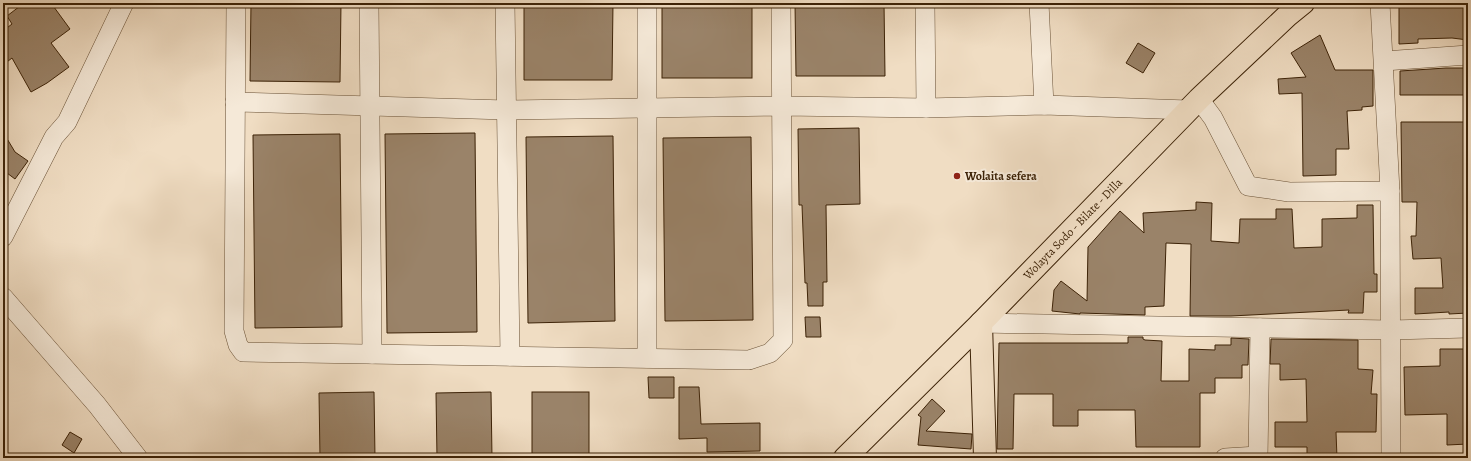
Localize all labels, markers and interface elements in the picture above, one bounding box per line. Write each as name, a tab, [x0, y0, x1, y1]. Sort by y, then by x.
place label: Wolaita sefera	[964, 168, 1037, 184]
marker: Wolaita sefera	[952, 171, 962, 181]
street label: Wolayta Sodo - Bilate - Dilla	[1019, 174, 1126, 284]

